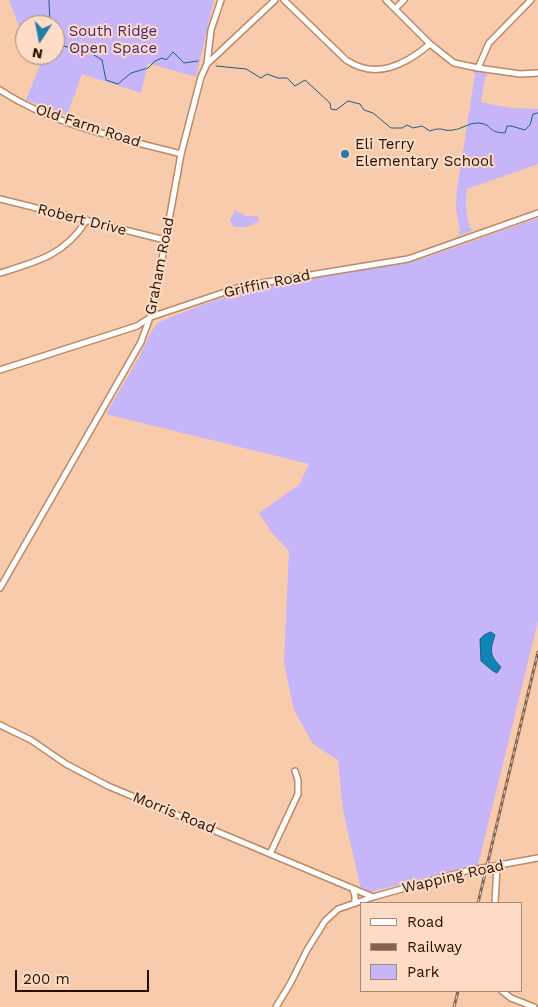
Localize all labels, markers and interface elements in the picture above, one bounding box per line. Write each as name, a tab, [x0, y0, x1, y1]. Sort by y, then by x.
north arrow	[15, 15, 65, 65]
park label: South Ridge Open Space	[69, 23, 157, 58]
text: N	[31, 45, 44, 63]
street label: Old Farm Road	[33, 101, 143, 151]
place label: Eli Terry Elementary School	[355, 136, 494, 171]
marker: Eli Terry Elementary School	[339, 148, 351, 160]
street label: Robert Drive	[36, 200, 128, 240]
street label: Graham Road	[142, 216, 178, 316]
street label: Griffin Road	[222, 266, 312, 302]
street label: Morris Road	[130, 788, 218, 838]
street label: Wapping Road	[400, 857, 506, 897]
legend	[360, 902, 523, 992]
text: Road	[407, 913, 444, 931]
text: Railway	[407, 938, 462, 956]
scale bar	[18, 960, 151, 992]
text: Park	[407, 963, 439, 981]
text: 200 m	[23, 970, 70, 988]

